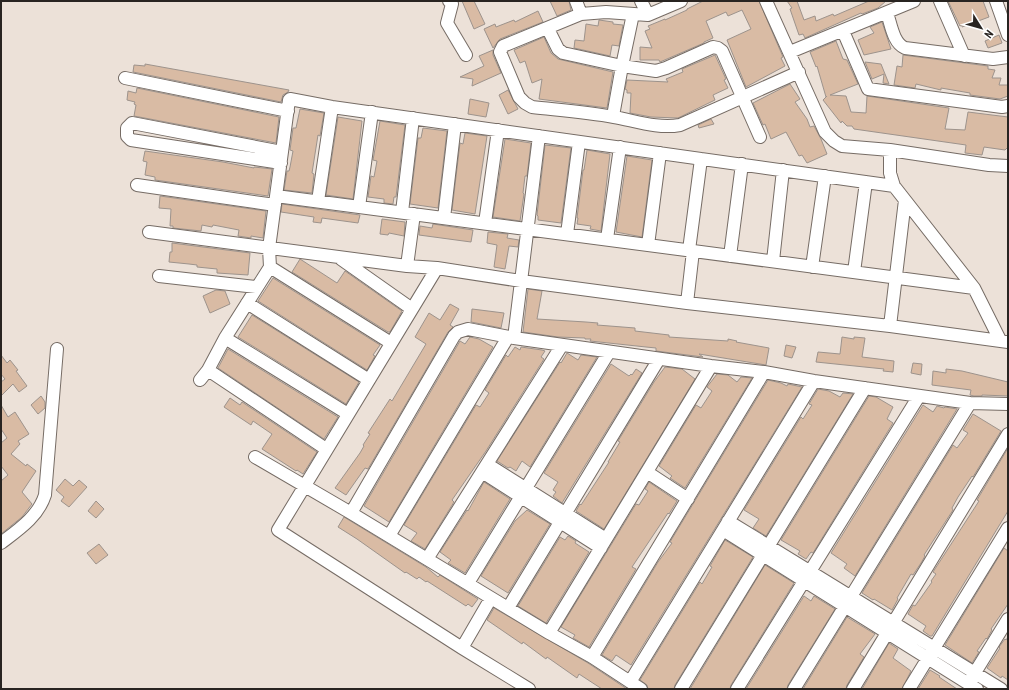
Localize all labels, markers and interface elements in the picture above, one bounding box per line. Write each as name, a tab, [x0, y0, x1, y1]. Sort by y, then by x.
north arrow	[961, 8, 1001, 48]
text: N	[981, 27, 996, 41]

